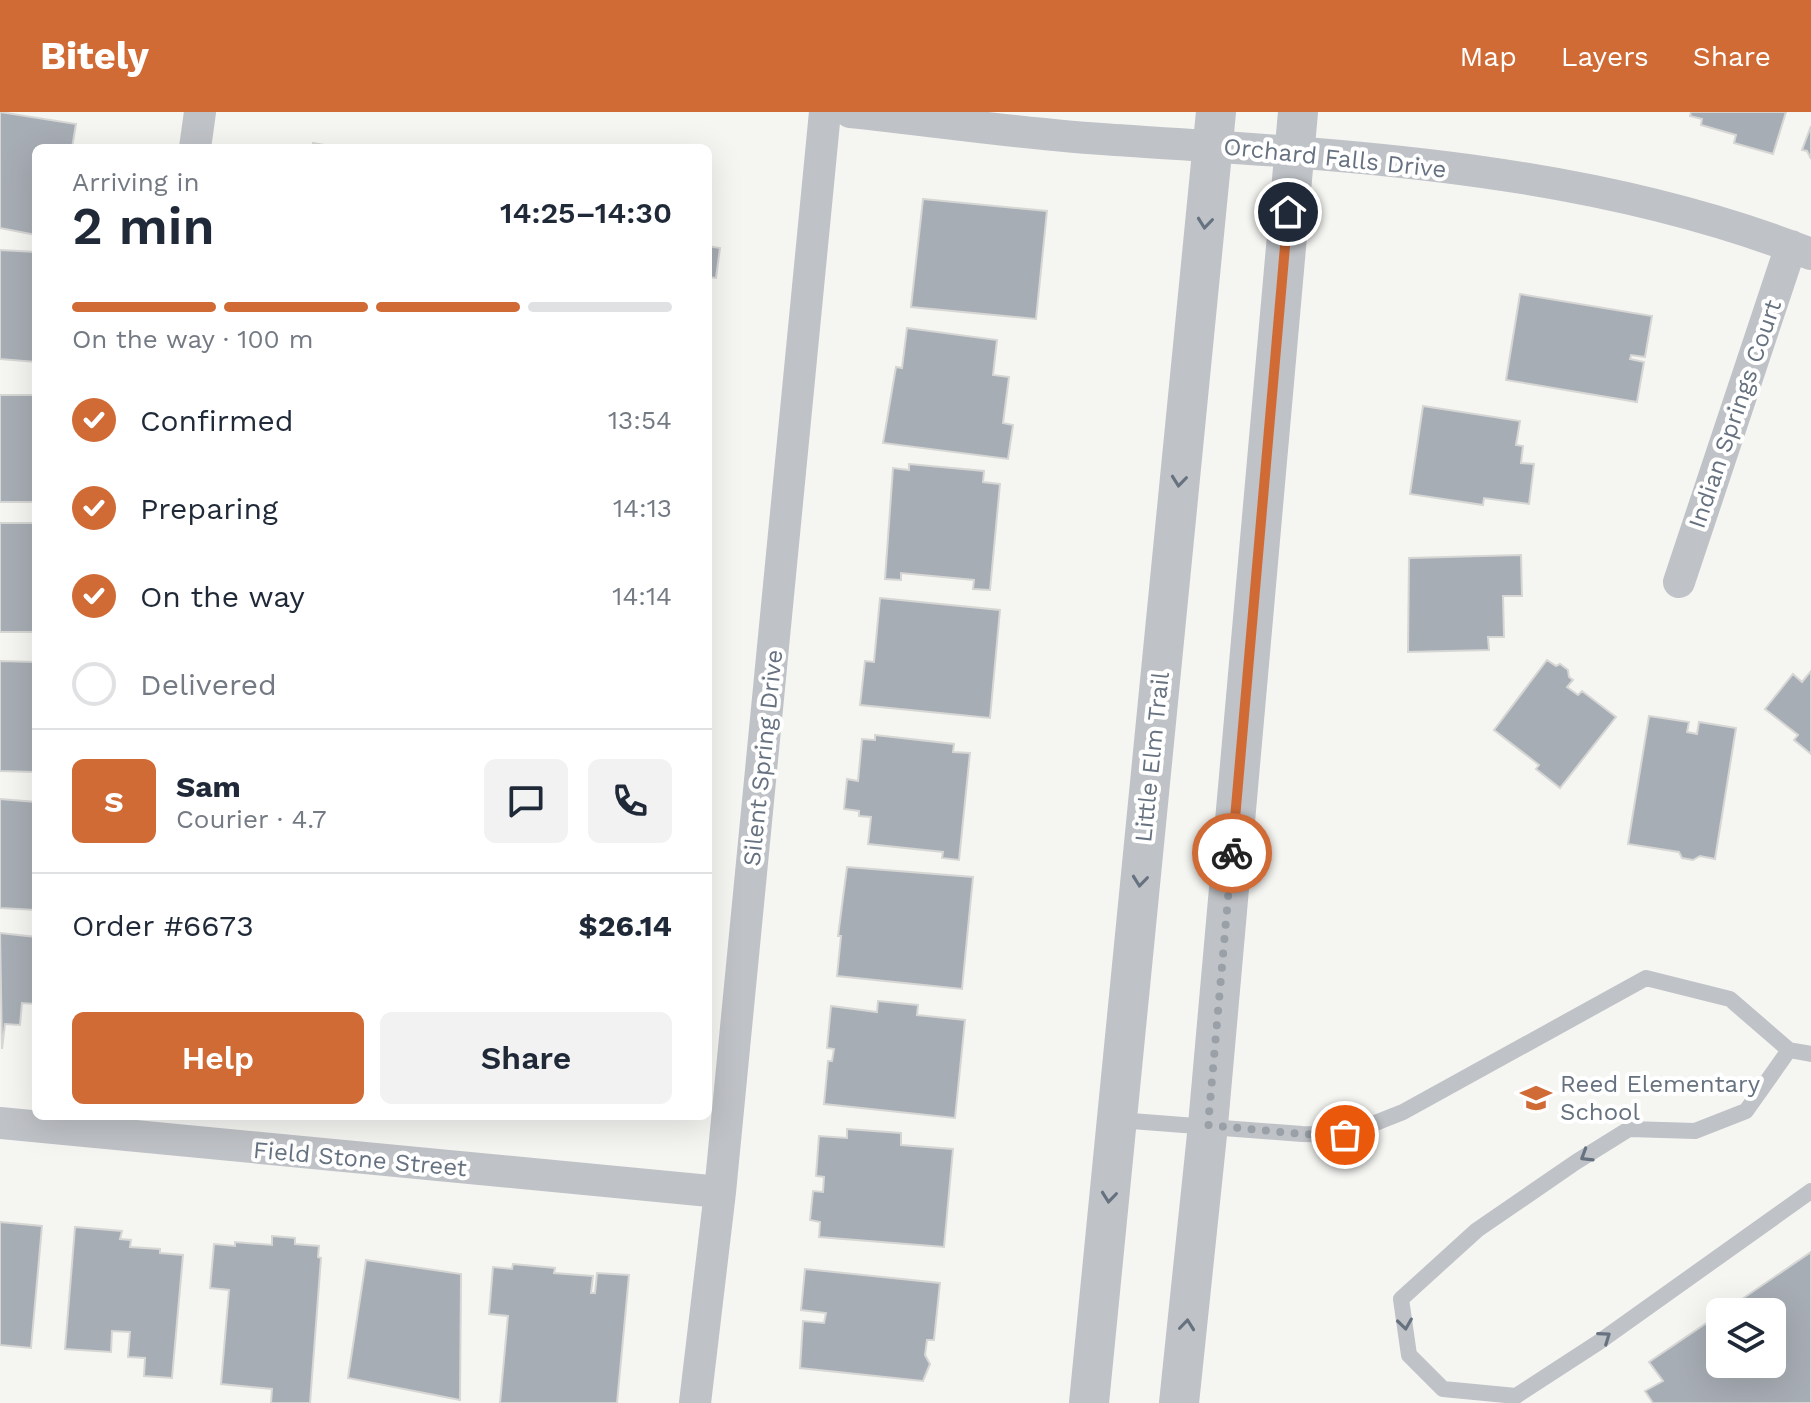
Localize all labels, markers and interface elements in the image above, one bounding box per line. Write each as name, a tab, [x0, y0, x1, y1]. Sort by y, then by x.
text: Bitely	[40, 34, 149, 78]
text: Map	[1460, 40, 1517, 73]
text: Layers	[1561, 40, 1649, 73]
text: Share	[1693, 40, 1771, 73]
street label: Orchard Falls Drive	[1222, 132, 1448, 184]
text: Arriving in	[72, 167, 200, 197]
pin	[1254, 178, 1322, 246]
icon: home	[1266, 190, 1310, 234]
text: 14:25–14:30	[500, 195, 672, 230]
text: 2 min	[72, 196, 215, 257]
one-way arrow	[1197, 216, 1214, 229]
street label: Indian Springs Court	[1683, 296, 1787, 532]
text: On the way · 100 m	[72, 324, 313, 354]
icon: check	[72, 398, 116, 442]
text: Confirmed	[140, 403, 294, 438]
text: 13:54	[608, 405, 672, 435]
one-way arrow	[1171, 475, 1188, 488]
icon: check	[72, 486, 116, 530]
text: Preparing	[140, 491, 278, 526]
text: 14:13	[613, 493, 672, 523]
icon: check	[72, 574, 116, 618]
text: On the way	[140, 579, 305, 614]
text: 14:14	[612, 581, 672, 611]
street label: Silent Spring Drive	[738, 648, 788, 868]
text: Delivered	[140, 667, 277, 702]
street label: Little Elm Trail	[1129, 670, 1175, 844]
button: chat	[484, 759, 568, 843]
button: phone	[588, 759, 672, 843]
text: Sam	[176, 769, 241, 804]
text: S	[104, 784, 124, 819]
text: Courier · 4.7	[176, 804, 326, 834]
courier	[1192, 813, 1272, 893]
icon: bike	[1210, 831, 1254, 875]
one-way arrow	[1132, 875, 1149, 888]
text: Order #6673	[72, 908, 254, 943]
text: $26.14	[578, 908, 672, 943]
button: Help	[72, 1012, 364, 1104]
button: Share	[380, 1012, 672, 1104]
place label: Reed Elementary School	[1560, 1070, 1761, 1126]
school or university icon: Reed Elementary School	[1519, 1081, 1553, 1115]
pin	[1311, 1101, 1379, 1169]
icon: bag	[1323, 1113, 1367, 1157]
street label: Field Stone Street	[252, 1136, 468, 1182]
one-way arrow	[1580, 1146, 1595, 1161]
one-way arrow	[1101, 1191, 1118, 1204]
map controls	[1706, 1298, 1786, 1378]
button: layers	[1706, 1298, 1786, 1378]
one-way arrow	[1179, 1318, 1196, 1331]
one-way arrow	[1396, 1318, 1413, 1331]
one-way arrow	[1597, 1332, 1611, 1347]

